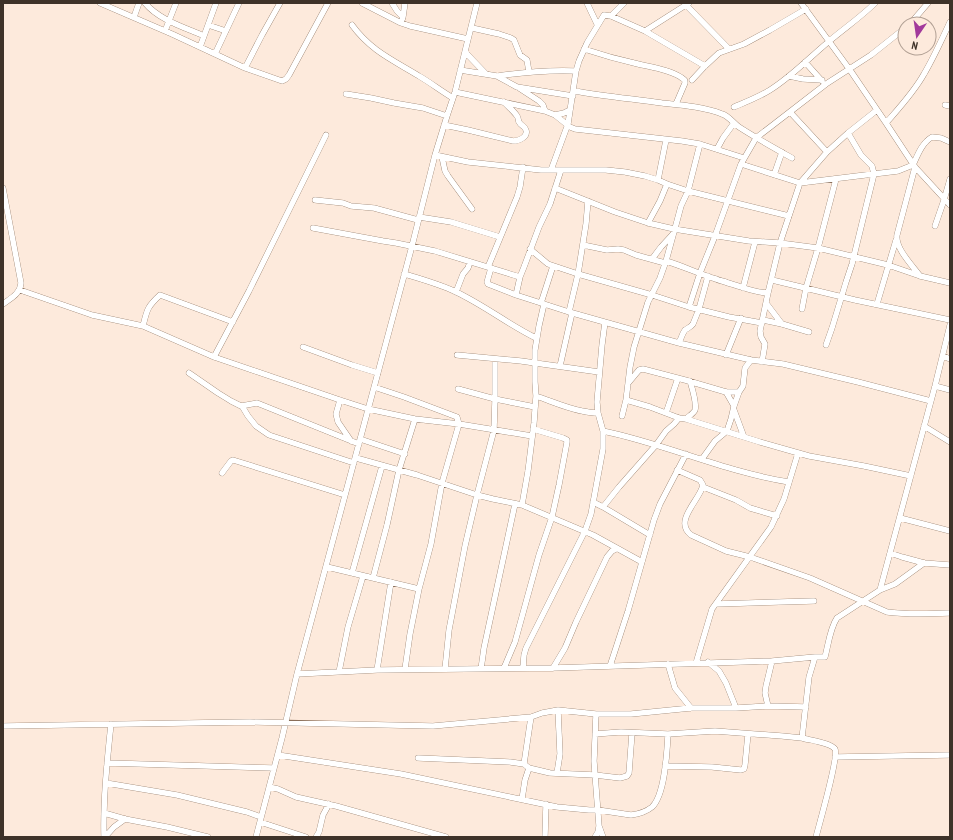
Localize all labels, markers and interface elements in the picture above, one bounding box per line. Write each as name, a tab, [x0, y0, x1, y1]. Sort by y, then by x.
north arrow	[897, 16, 937, 56]
text: N	[910, 38, 919, 53]

